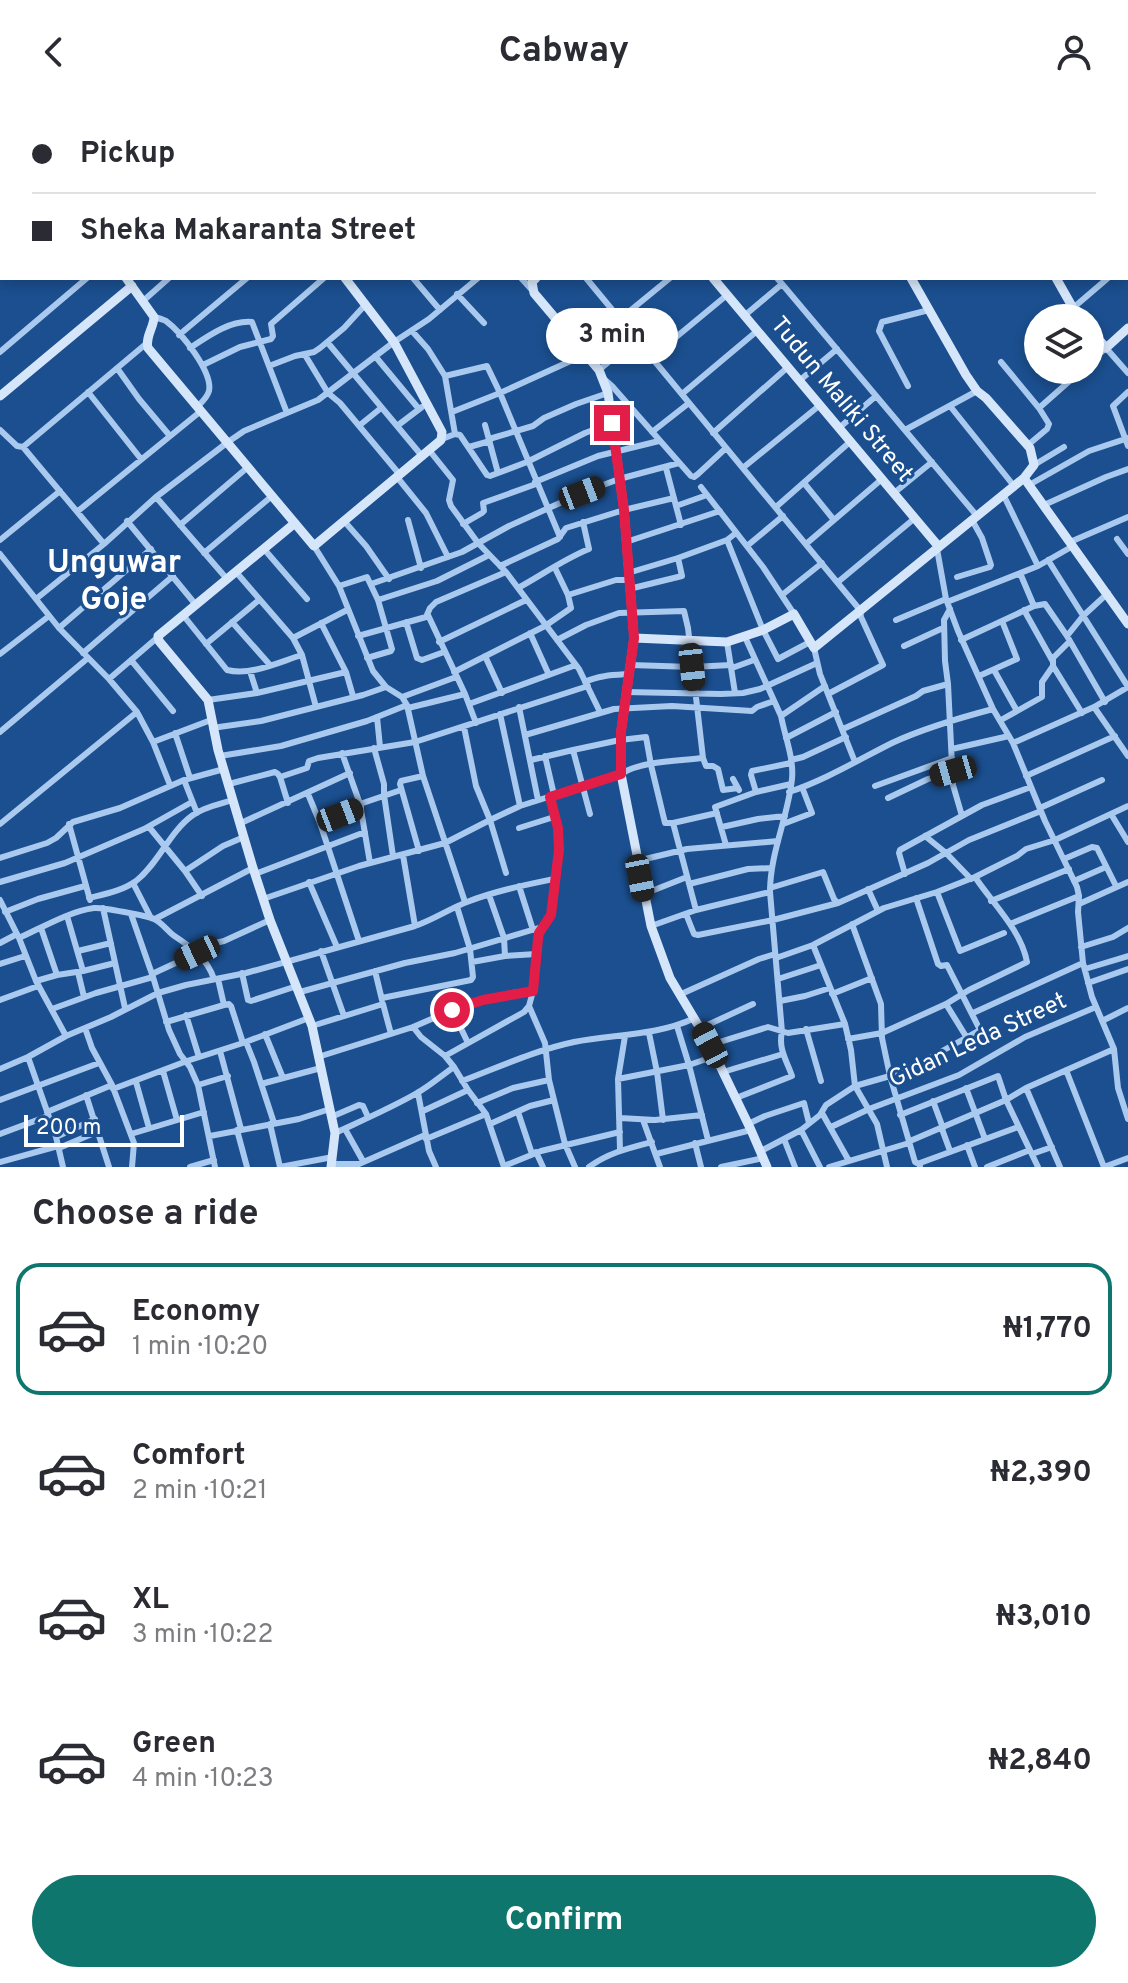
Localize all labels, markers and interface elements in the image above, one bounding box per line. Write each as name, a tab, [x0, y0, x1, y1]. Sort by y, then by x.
text: Cabway	[499, 29, 629, 75]
icon: back	[32, 30, 76, 74]
icon: person	[1052, 30, 1096, 74]
text: Pickup	[80, 136, 175, 173]
text: Sheka Makaranta Street	[80, 213, 416, 250]
map controls	[1024, 304, 1104, 384]
button: layers	[1024, 304, 1104, 384]
callout: 3 min	[546, 307, 678, 363]
street label: Tudun Maliki Street	[763, 311, 919, 489]
text: 3 min	[578, 319, 646, 352]
route end	[594, 405, 630, 441]
car	[555, 473, 609, 513]
district label: Unguwar Goje	[47, 544, 181, 621]
car	[678, 642, 706, 692]
car	[927, 753, 979, 789]
car	[313, 795, 367, 835]
car	[624, 852, 656, 904]
car	[170, 932, 224, 974]
street label: Gidan Leda Street	[884, 987, 1072, 1095]
route start	[434, 992, 470, 1028]
car	[688, 1018, 732, 1072]
scale bar	[24, 1111, 184, 1147]
text: 200 m	[36, 1115, 101, 1142]
text: Choose a ride	[32, 1192, 258, 1238]
icon: car	[36, 1293, 108, 1365]
text: Economy	[132, 1294, 260, 1331]
text: ₦1,770	[1003, 1311, 1092, 1348]
text: 1 min · 10:20	[132, 1331, 268, 1364]
icon: car	[36, 1437, 108, 1509]
text: Comfort	[132, 1438, 245, 1475]
text: ₦2,390	[990, 1455, 1092, 1492]
text: 2 min · 10:21	[132, 1475, 267, 1508]
icon: car	[36, 1581, 108, 1653]
text: XL	[132, 1582, 169, 1619]
text: ₦3,010	[996, 1599, 1092, 1636]
text: 3 min · 10:22	[132, 1619, 273, 1652]
icon: car	[36, 1725, 108, 1797]
text: Green	[132, 1726, 216, 1763]
text: ₦2,840	[988, 1743, 1092, 1780]
text: 4 min · 10:23	[132, 1763, 274, 1796]
button: Confirm	[32, 1875, 1096, 1967]

